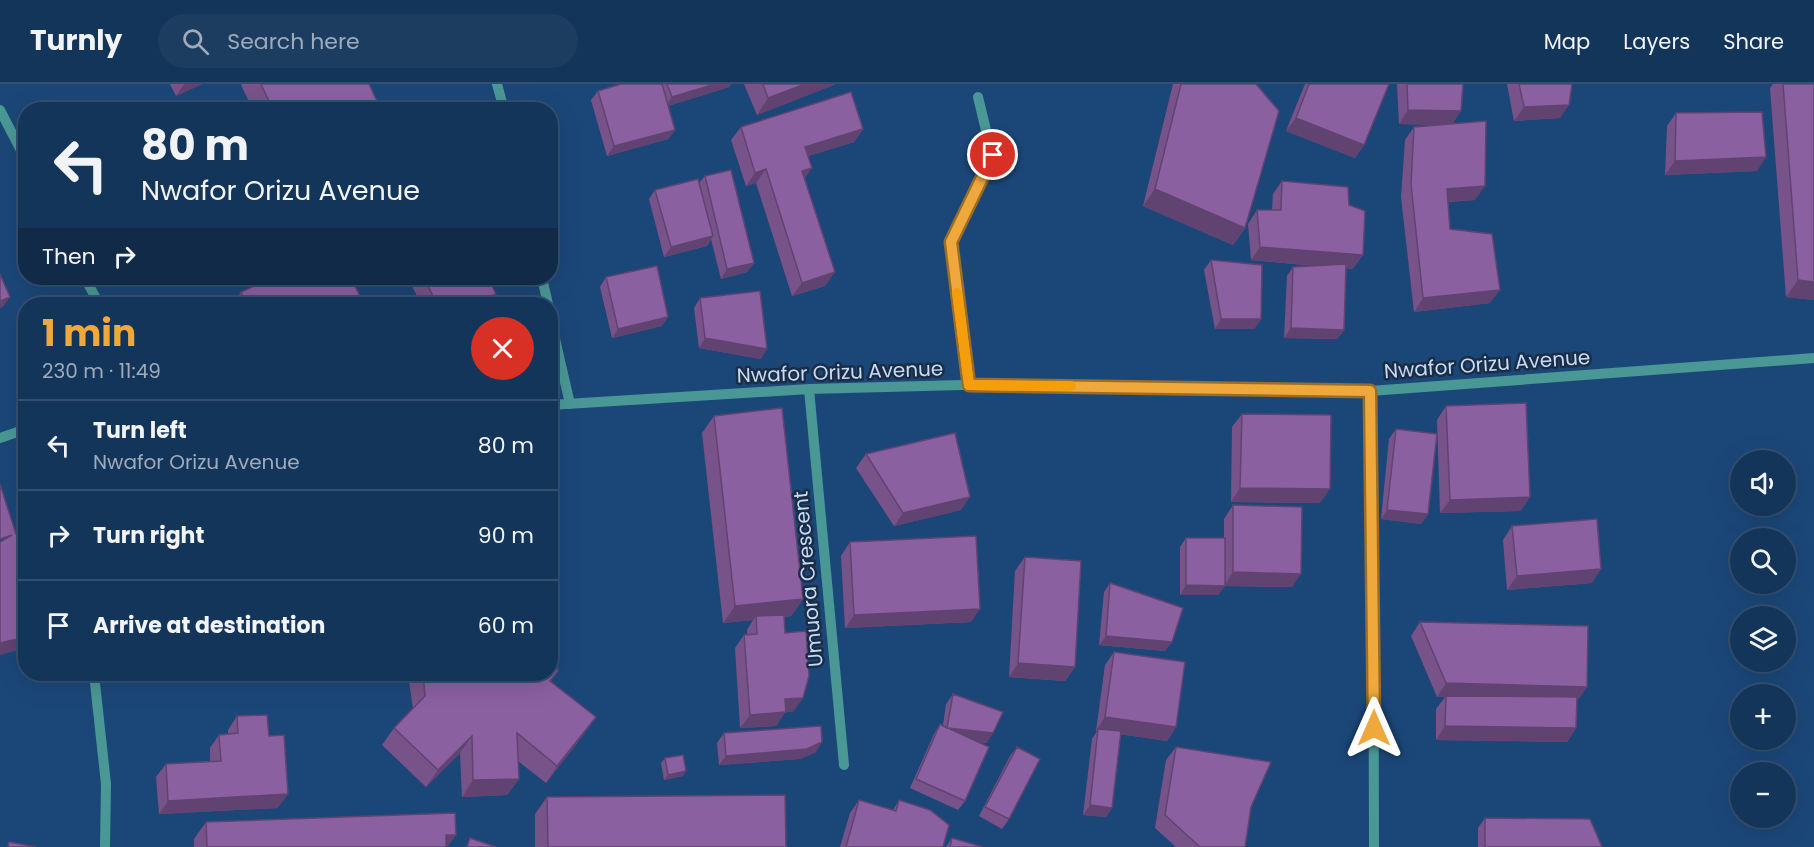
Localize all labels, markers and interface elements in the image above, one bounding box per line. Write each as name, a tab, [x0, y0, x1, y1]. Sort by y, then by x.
search box	[158, 14, 578, 68]
text: Turnly	[30, 21, 122, 60]
icon: search	[179, 25, 212, 58]
text: Search here	[227, 26, 360, 57]
text: Map	[1544, 27, 1590, 56]
text: Layers	[1623, 27, 1690, 56]
text: Share	[1723, 27, 1784, 56]
text: 80 m	[141, 116, 249, 175]
icon: left	[42, 126, 120, 204]
pin	[967, 129, 1018, 180]
icon: arrive	[976, 138, 1009, 171]
text: Nwafor Orizu Avenue	[141, 172, 420, 209]
icon: right	[108, 240, 141, 273]
text: Then	[42, 241, 96, 272]
text: 1 min	[42, 308, 136, 359]
button: close	[471, 317, 534, 380]
street label: Nwafor Orizu Avenue	[1383, 343, 1591, 385]
street label: Nwafor Orizu Avenue	[736, 354, 944, 390]
text: 230 m · 11:49	[42, 357, 161, 385]
text: Turn left	[93, 415, 187, 446]
icon: left	[42, 429, 75, 462]
text: 80 m	[478, 430, 534, 461]
text: Nwafor Orizu Avenue	[93, 448, 300, 476]
map controls	[1730, 450, 1796, 828]
button: sound	[1730, 450, 1796, 516]
street label: Umuora Crescent	[786, 490, 830, 668]
icon: right	[42, 519, 75, 552]
text: Turn right	[93, 520, 204, 551]
text: 90 m	[478, 520, 534, 551]
button: search	[1730, 528, 1796, 594]
button: layers	[1730, 606, 1796, 672]
icon: arrive	[42, 609, 75, 642]
text: Arrive at destination	[93, 610, 325, 641]
text: 60 m	[478, 610, 534, 641]
button: +	[1730, 684, 1796, 750]
position arrow	[1342, 696, 1406, 760]
button: −	[1730, 762, 1796, 828]

